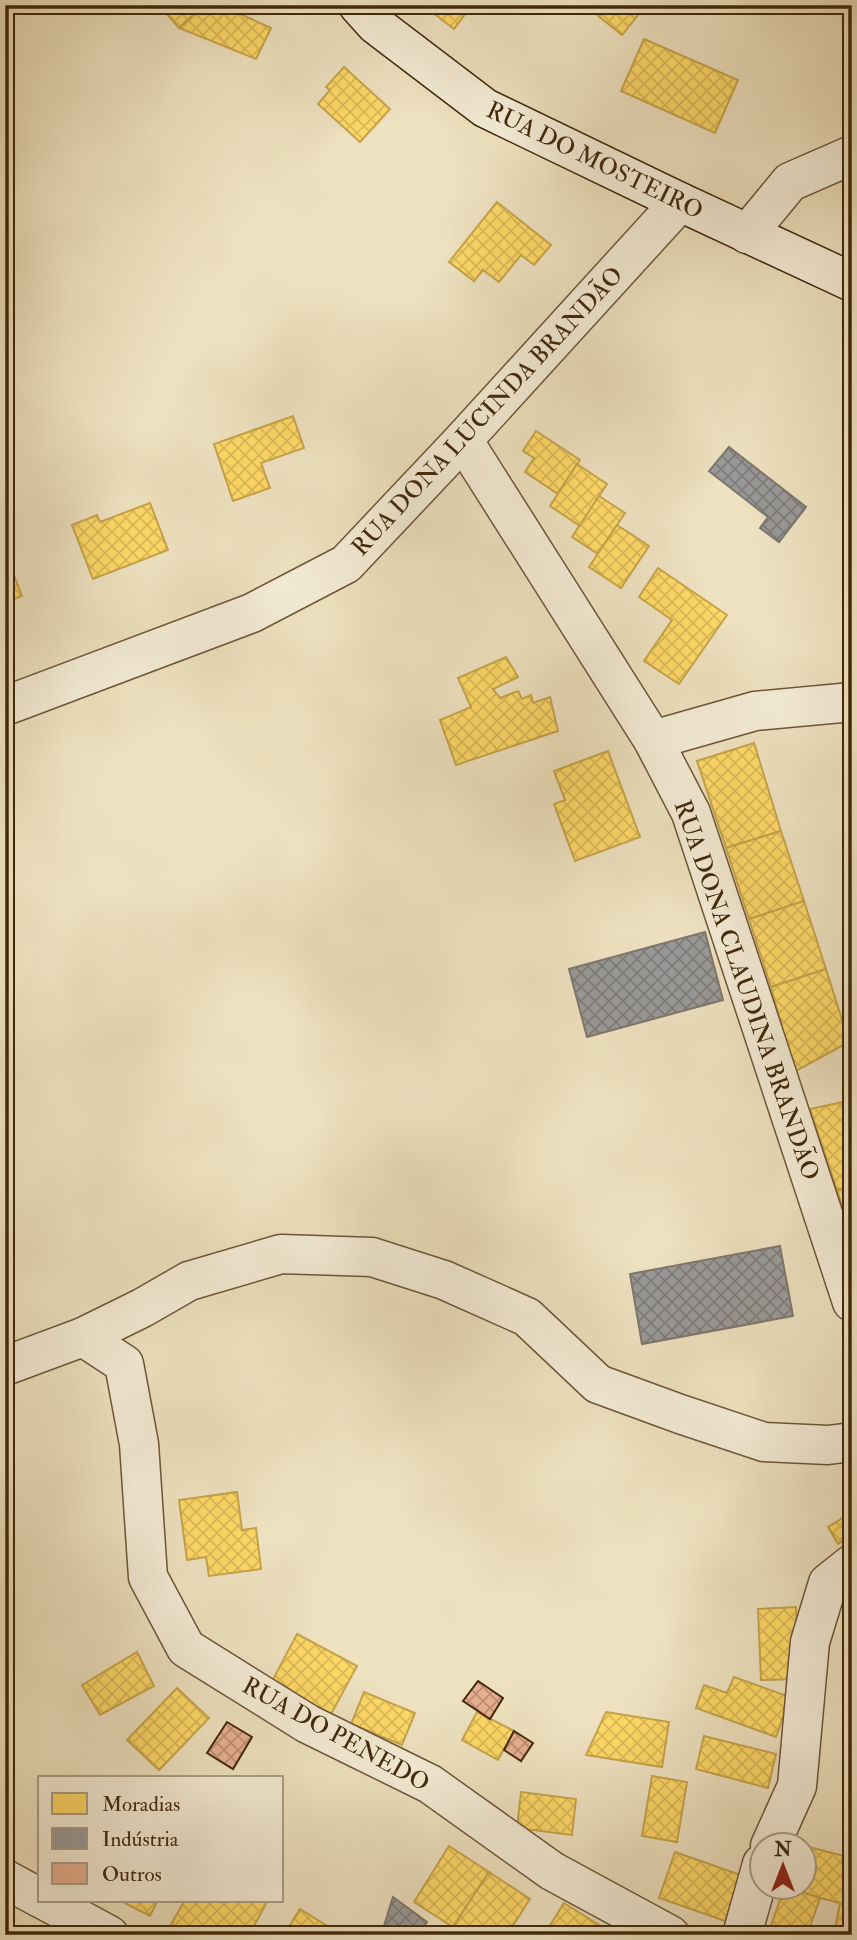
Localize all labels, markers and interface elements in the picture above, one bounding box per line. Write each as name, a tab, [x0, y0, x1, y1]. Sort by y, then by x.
street label: RUA DO MOSTEIRO	[481, 95, 708, 226]
street label: RUA DONA LUCINDA BRANDÃO	[345, 260, 630, 563]
street label: RUA DONA CLAUDINA BRANDÃO	[667, 796, 826, 1184]
street label: RUA DO PENEDO	[237, 1670, 435, 1799]
legend	[38, 1776, 284, 1902]
text: Moradias	[102, 1791, 180, 1818]
text: Indústria	[102, 1826, 179, 1853]
north arrow	[748, 1832, 818, 1902]
text: N	[773, 1838, 792, 1862]
text: Outros	[102, 1861, 162, 1888]

